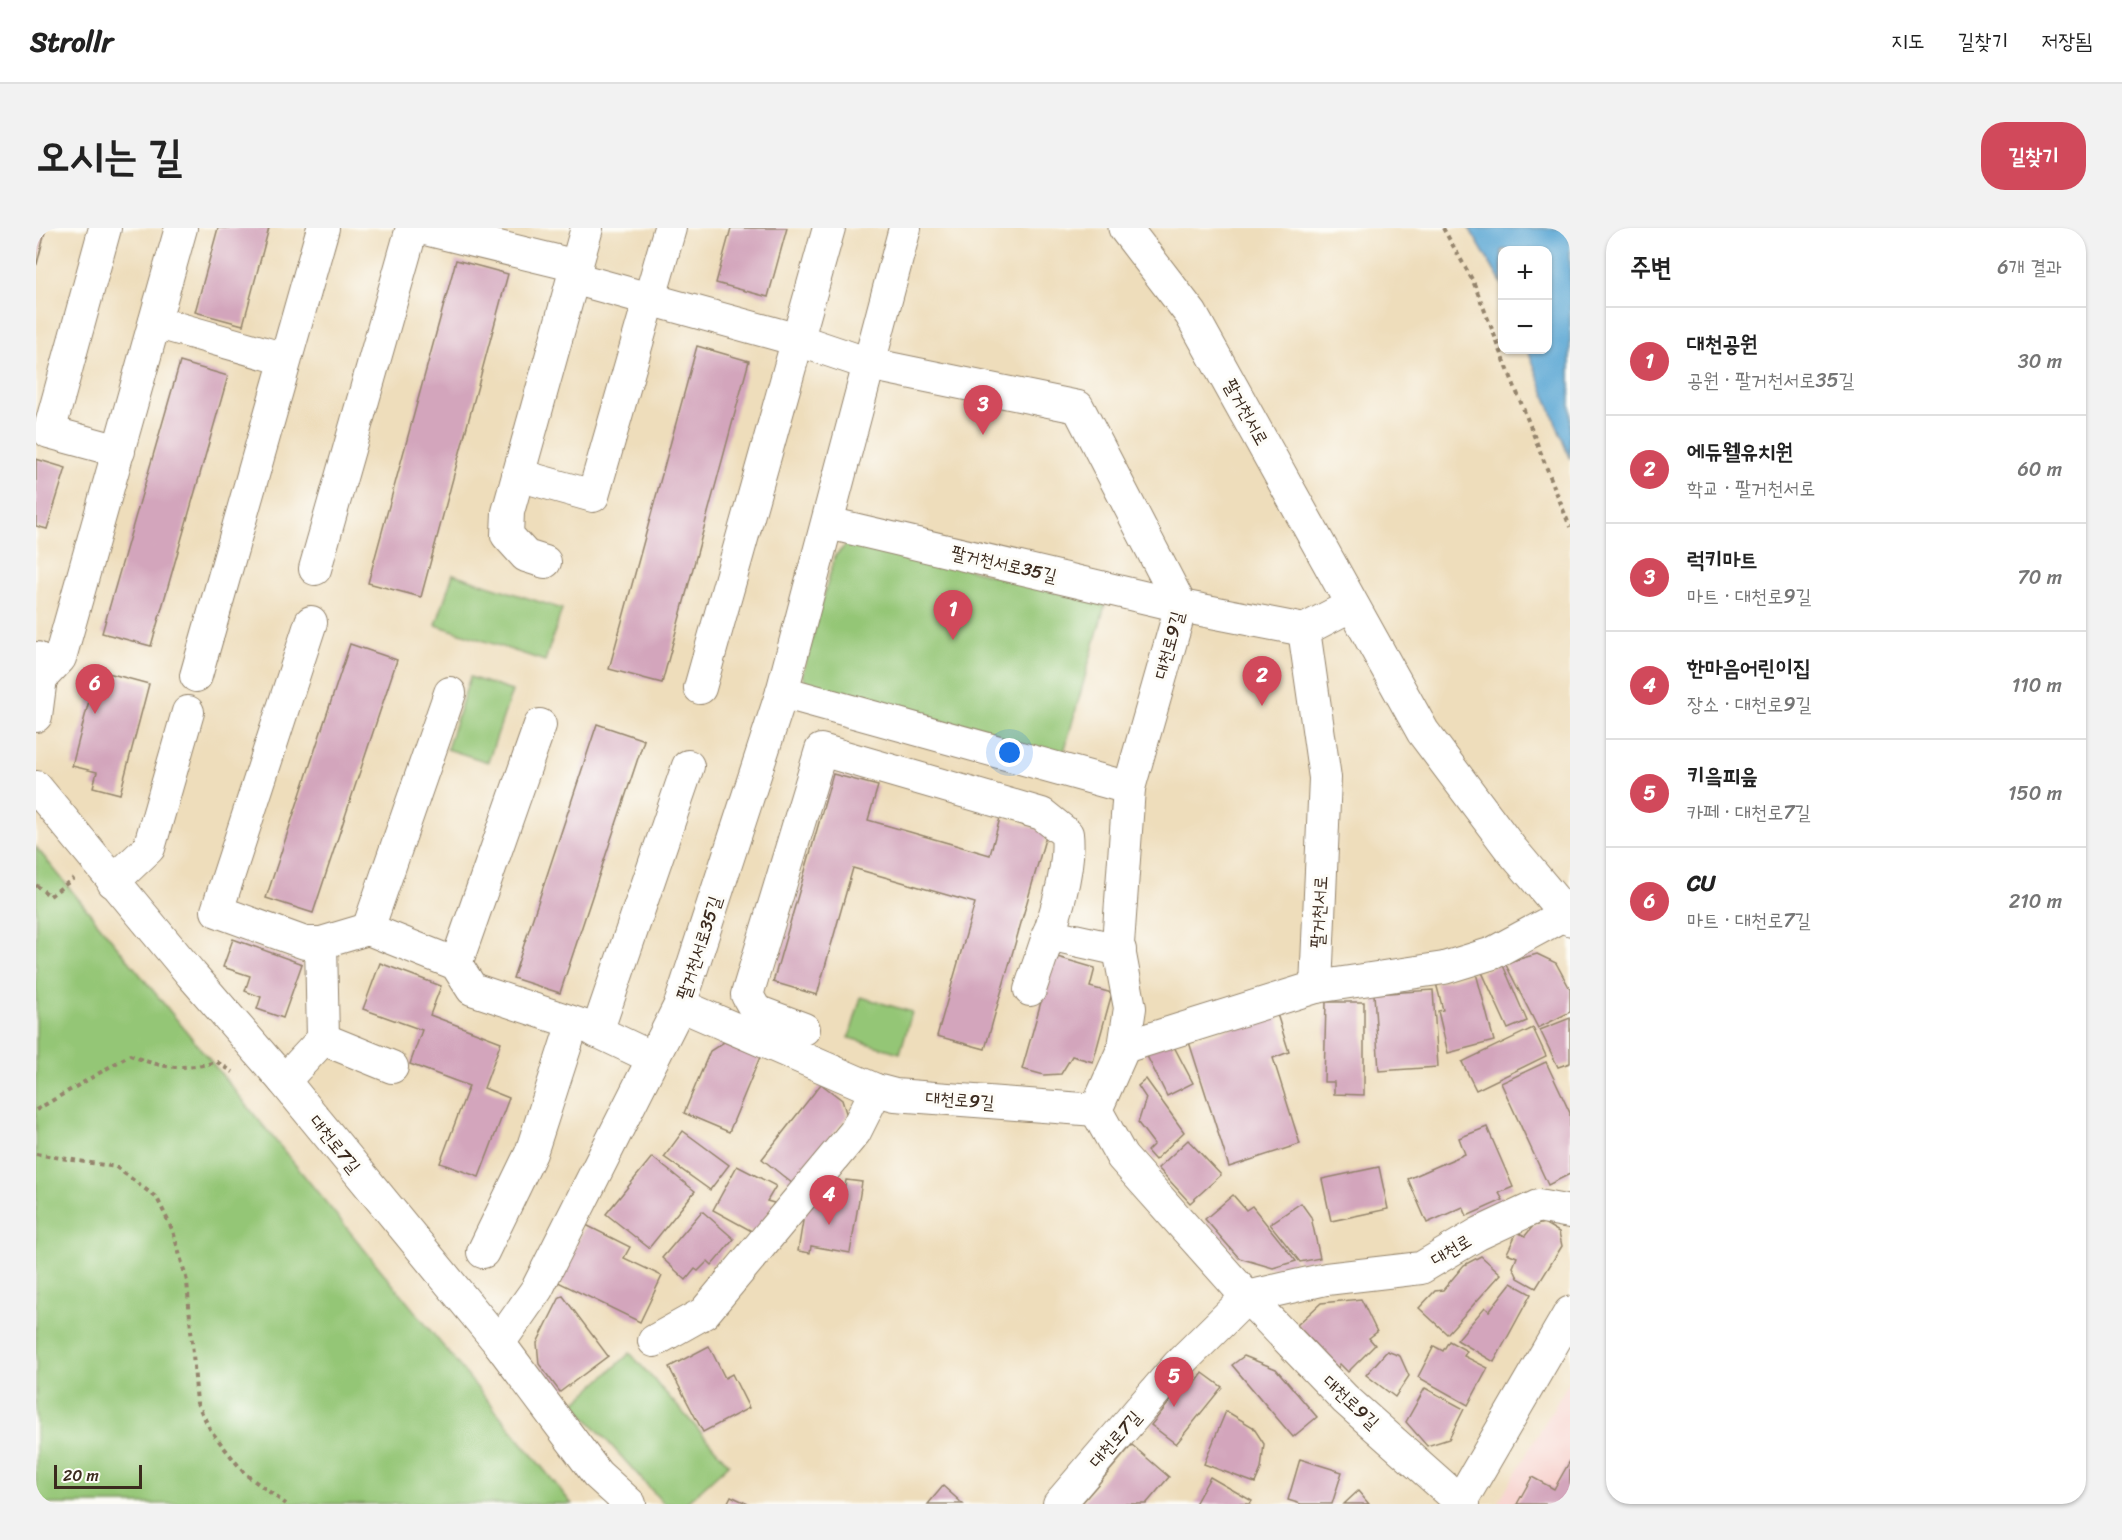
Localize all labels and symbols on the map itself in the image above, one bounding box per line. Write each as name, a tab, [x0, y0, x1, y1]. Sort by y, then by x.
street label: 팔거천서로	[1214, 373, 1278, 451]
pin: 3	[964, 386, 1002, 435]
street label: 팔거천서로35길	[948, 536, 1061, 592]
pin: 1	[934, 590, 972, 640]
street label: 대천로9길	[1145, 607, 1194, 682]
pin: 2	[1242, 656, 1282, 706]
pin: 6	[76, 664, 114, 714]
your location	[995, 738, 1024, 767]
street label: 팔거천서로	[1301, 875, 1337, 949]
street label: 팔거천서로35길	[667, 891, 731, 1004]
street label: 대천로9길	[924, 1082, 996, 1118]
street label: 대천로7길	[301, 1107, 369, 1181]
pin: 4	[810, 1176, 848, 1225]
street label: 대천로	[1424, 1225, 1478, 1275]
pin: 5	[1154, 1358, 1194, 1407]
street label: 대천로9길	[1315, 1367, 1388, 1438]
street label: 대천로7길	[1081, 1402, 1150, 1475]
scale bar	[54, 1462, 142, 1490]

